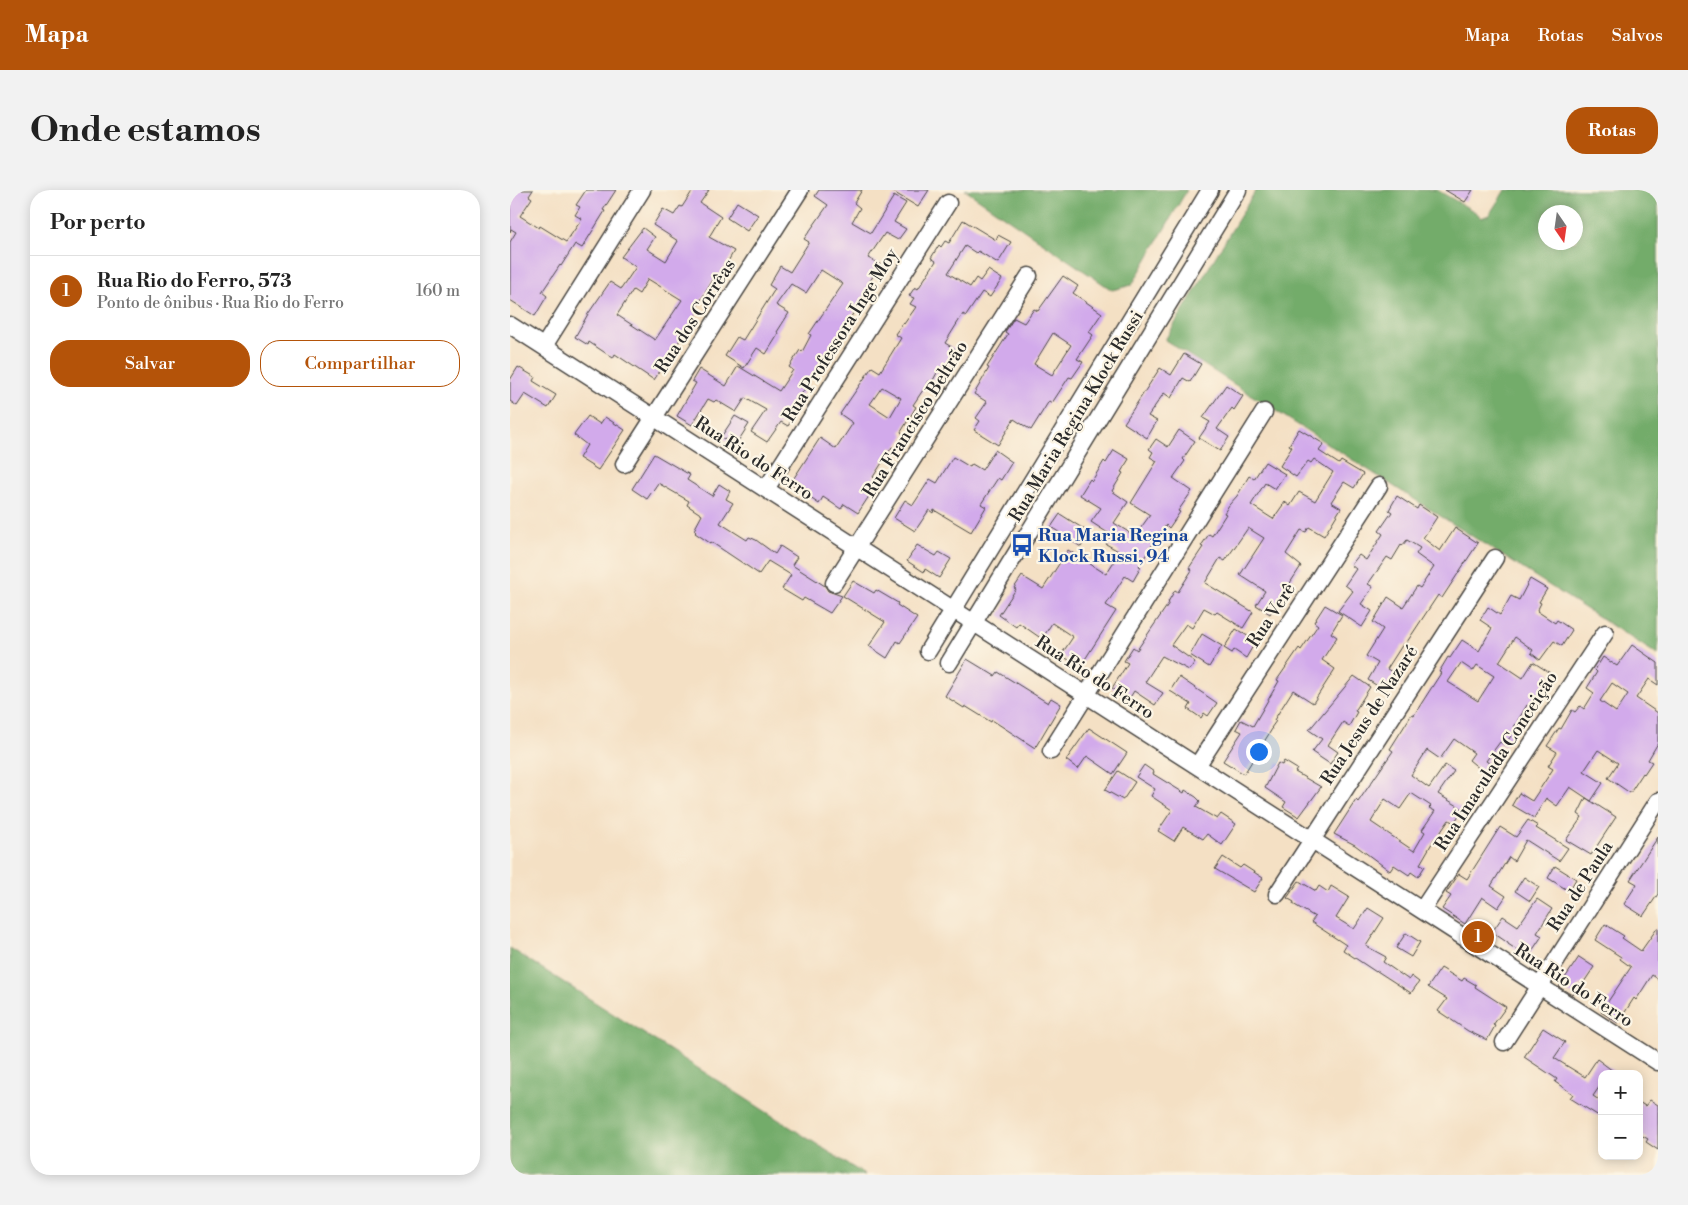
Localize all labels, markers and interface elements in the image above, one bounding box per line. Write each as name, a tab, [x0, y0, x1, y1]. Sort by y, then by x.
text: Mapa	[25, 20, 88, 50]
text: Mapa	[1465, 24, 1510, 47]
text: Rotas	[1538, 24, 1584, 47]
text: Salvos	[1612, 24, 1663, 47]
button: Rotas	[1566, 107, 1658, 154]
text: Onde estamos	[30, 109, 261, 152]
north arrow	[1538, 205, 1583, 250]
text: Por perto	[50, 210, 146, 236]
street label: Rua Professora Inge Moy	[777, 244, 903, 426]
street label: Rua dos Corrêas	[650, 255, 741, 378]
text: Rua Rio do Ferro, 573	[97, 269, 292, 293]
text: 1	[62, 281, 70, 301]
text: 160 m	[416, 281, 460, 301]
text: Ponto de ônibus · Rua Rio do Ferro	[97, 293, 344, 313]
street label: Rua Maria Regina Klock Russi	[1004, 306, 1149, 526]
street label: Rua Francisco Beltrão	[858, 336, 973, 502]
button: Salvar	[50, 340, 250, 387]
button: Compartilhar	[260, 340, 460, 387]
street label: Rua Rio do Ferro	[690, 411, 818, 505]
place label: Rua Maria Regina Klock Russi, 94	[1038, 524, 1189, 568]
bus stop icon: Rua Maria Regina Klock Russi, 94	[1009, 532, 1035, 558]
street label: Rua Verê	[1242, 579, 1301, 652]
street label: Rua Rio do Ferro	[1031, 630, 1159, 724]
street label: Rua Jesus de Nazaré	[1316, 641, 1423, 789]
street label: Rua Imaculada Conceição	[1430, 667, 1563, 855]
your location	[1246, 739, 1272, 765]
street label: Rua de Paula	[1543, 836, 1619, 936]
pin: 1	[1462, 918, 1494, 956]
street label: Rua Rio do Ferro	[1510, 938, 1638, 1032]
map controls	[1598, 1070, 1643, 1160]
button: +	[1598, 1070, 1643, 1115]
button: −	[1598, 1115, 1643, 1160]

